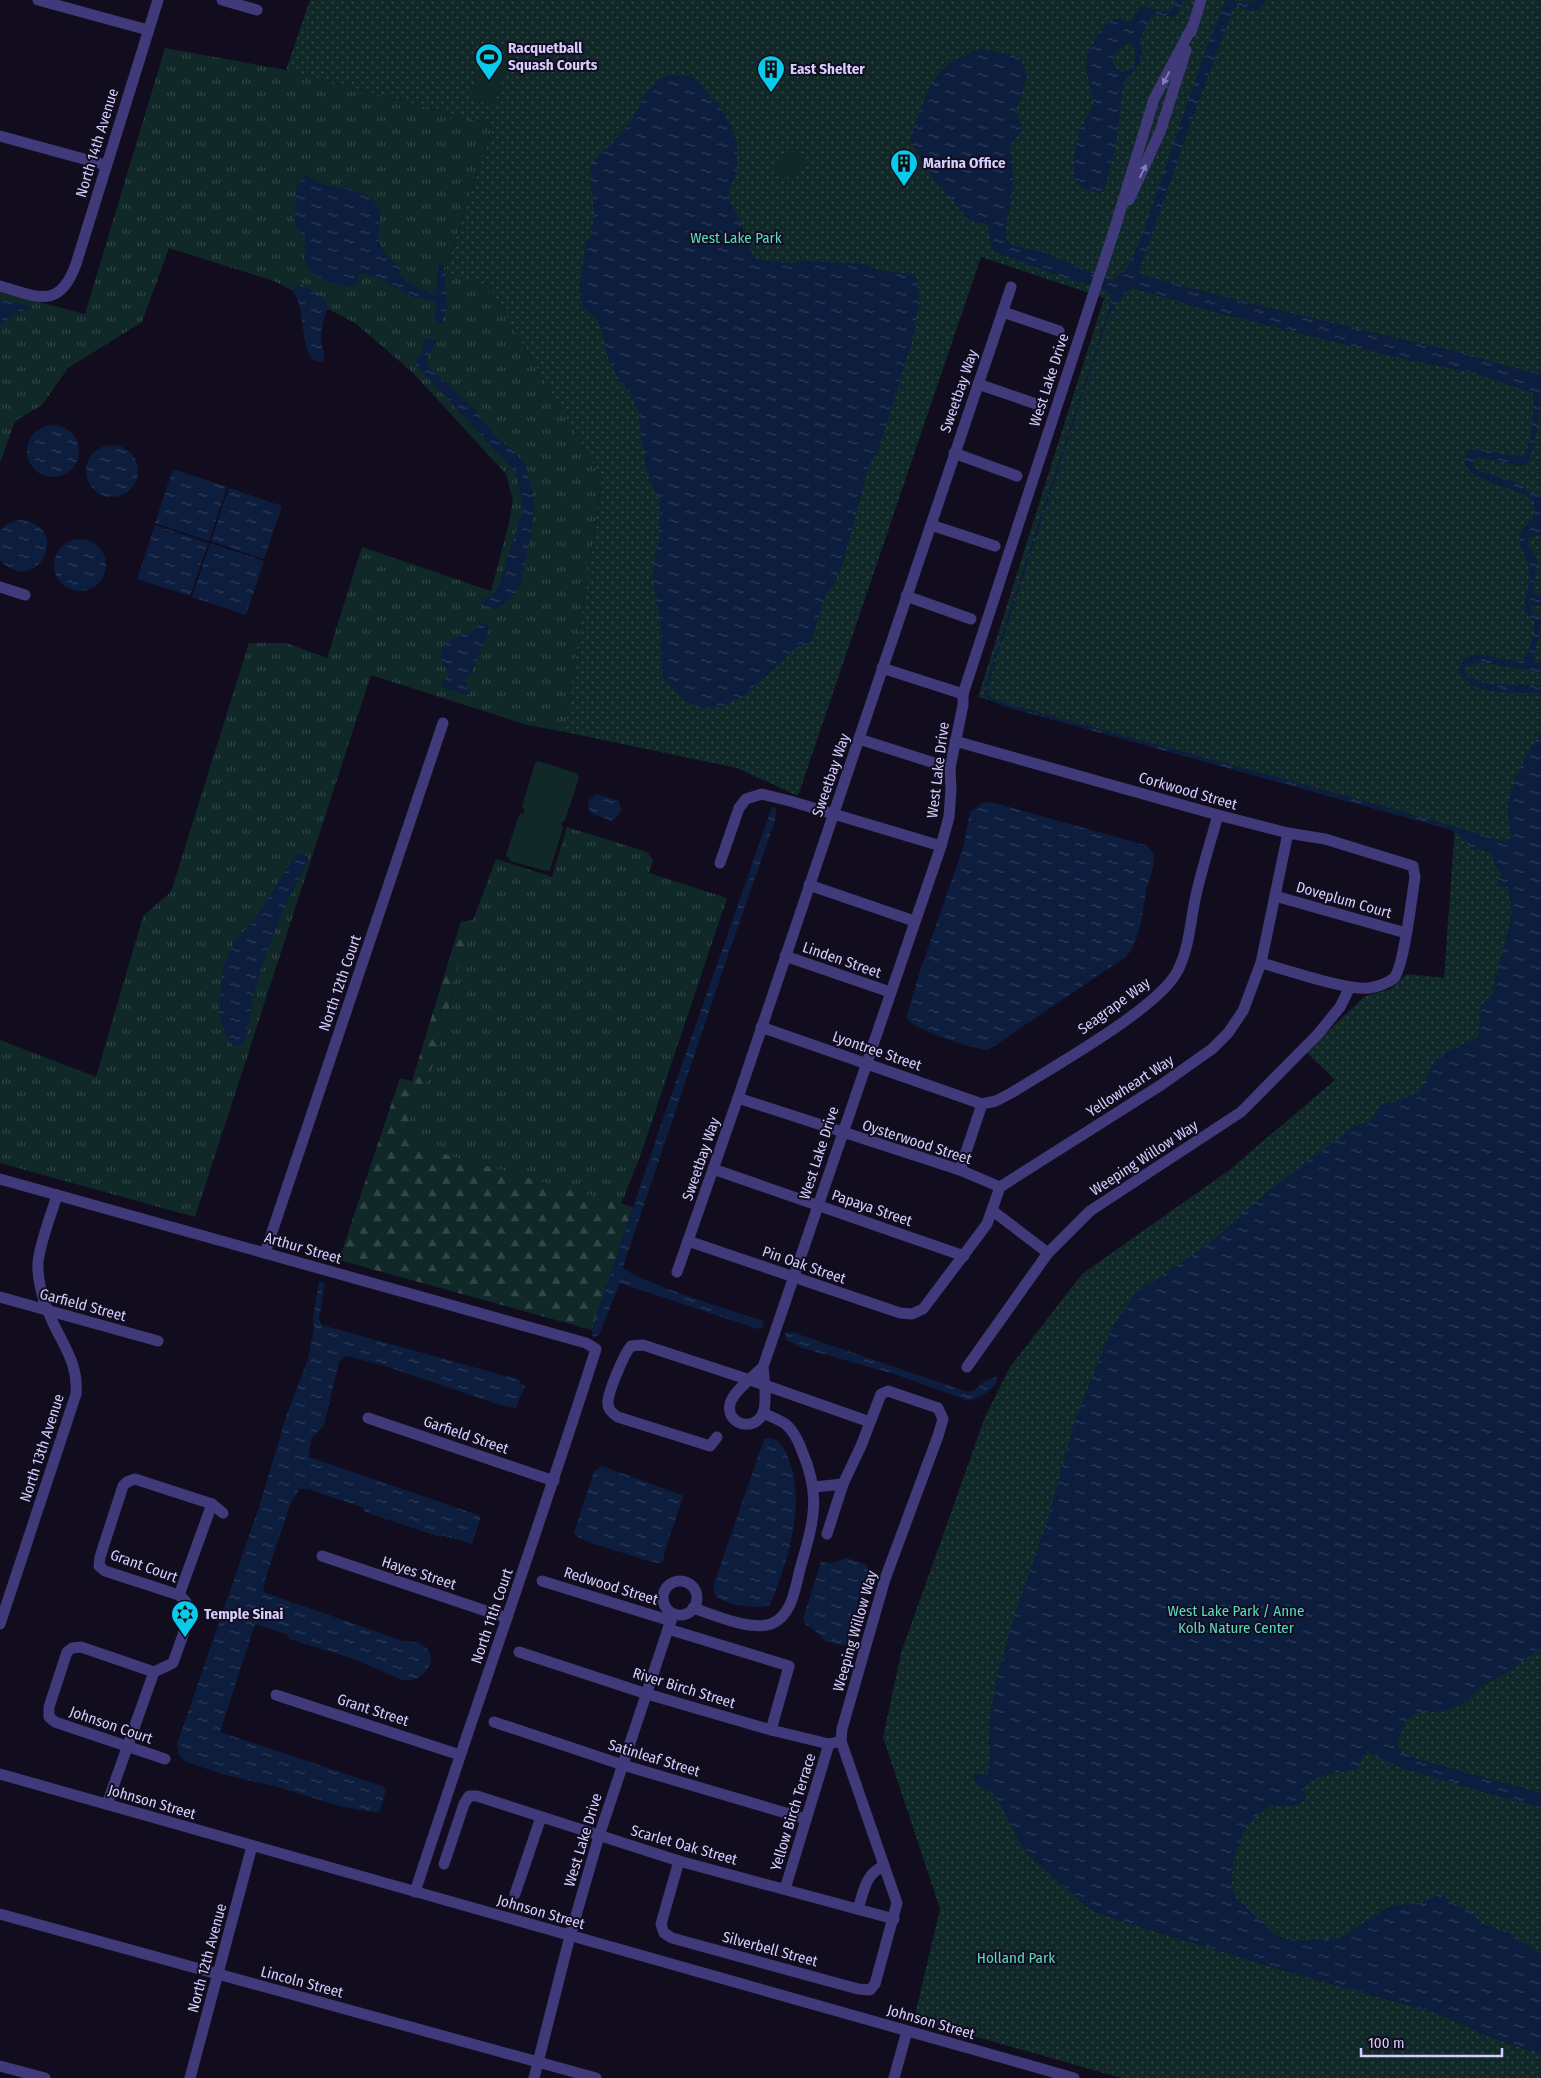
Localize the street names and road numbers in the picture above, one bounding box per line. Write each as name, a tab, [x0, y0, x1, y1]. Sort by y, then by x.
street label: North 14th Avenue	[72, 86, 122, 200]
street label: West Lake Drive	[1025, 331, 1073, 429]
street label: Sweetbay Way	[936, 347, 982, 435]
street label: West Lake Drive	[923, 721, 953, 819]
street label: Sweetbay Way	[808, 731, 854, 819]
street label: Corkwood Street	[1137, 768, 1239, 814]
street label: Doveplum Court	[1294, 878, 1394, 922]
street label: North 12th Court	[315, 932, 365, 1033]
street label: Linden Street	[800, 938, 884, 982]
street label: Seagrape Way	[1074, 974, 1154, 1038]
street label: Lyontree Street	[830, 1027, 924, 1075]
street label: Yellowheart Way	[1083, 1051, 1177, 1121]
street label: West Lake Drive	[795, 1104, 843, 1202]
street label: Sweetbay Way	[678, 1115, 724, 1203]
street label: Oysterwood Street	[860, 1116, 974, 1168]
street label: Weeping Willow Way	[1087, 1116, 1202, 1200]
street label: Papaya Street	[830, 1186, 915, 1230]
street label: Arthur Street	[262, 1228, 344, 1268]
street label: Pin Oak Street	[760, 1242, 848, 1288]
street label: Garfield Street	[38, 1285, 128, 1325]
street label: North 13th Avenue	[16, 1392, 68, 1504]
street label: Garfield Street	[421, 1412, 511, 1458]
street label: Grant Court	[108, 1546, 180, 1587]
street label: Hayes Street	[380, 1553, 459, 1593]
street label: Redwood Street	[562, 1563, 660, 1609]
street label: North 11th Court	[467, 1566, 517, 1666]
street label: Weeping Willow Way	[829, 1568, 881, 1693]
street label: River Birch Street	[631, 1664, 738, 1712]
street label: Grant Street	[335, 1690, 411, 1730]
street label: Johnson Court	[67, 1702, 155, 1748]
street label: Satinleaf Street	[606, 1736, 702, 1781]
street label: Yellow Birch Terrace	[767, 1751, 819, 1873]
street label: Johnson Street	[106, 1781, 198, 1823]
street label: West Lake Drive	[560, 1791, 606, 1889]
street label: Scarlet Oak Street	[629, 1821, 739, 1869]
street label: Johnson Street	[495, 1891, 587, 1933]
street label: North 12th Avenue	[184, 1901, 230, 2015]
street label: Silverbell Street	[720, 1928, 820, 1970]
street label: Lincoln Street	[259, 1962, 345, 2002]
street label: Johnson Street	[885, 2001, 977, 2043]

